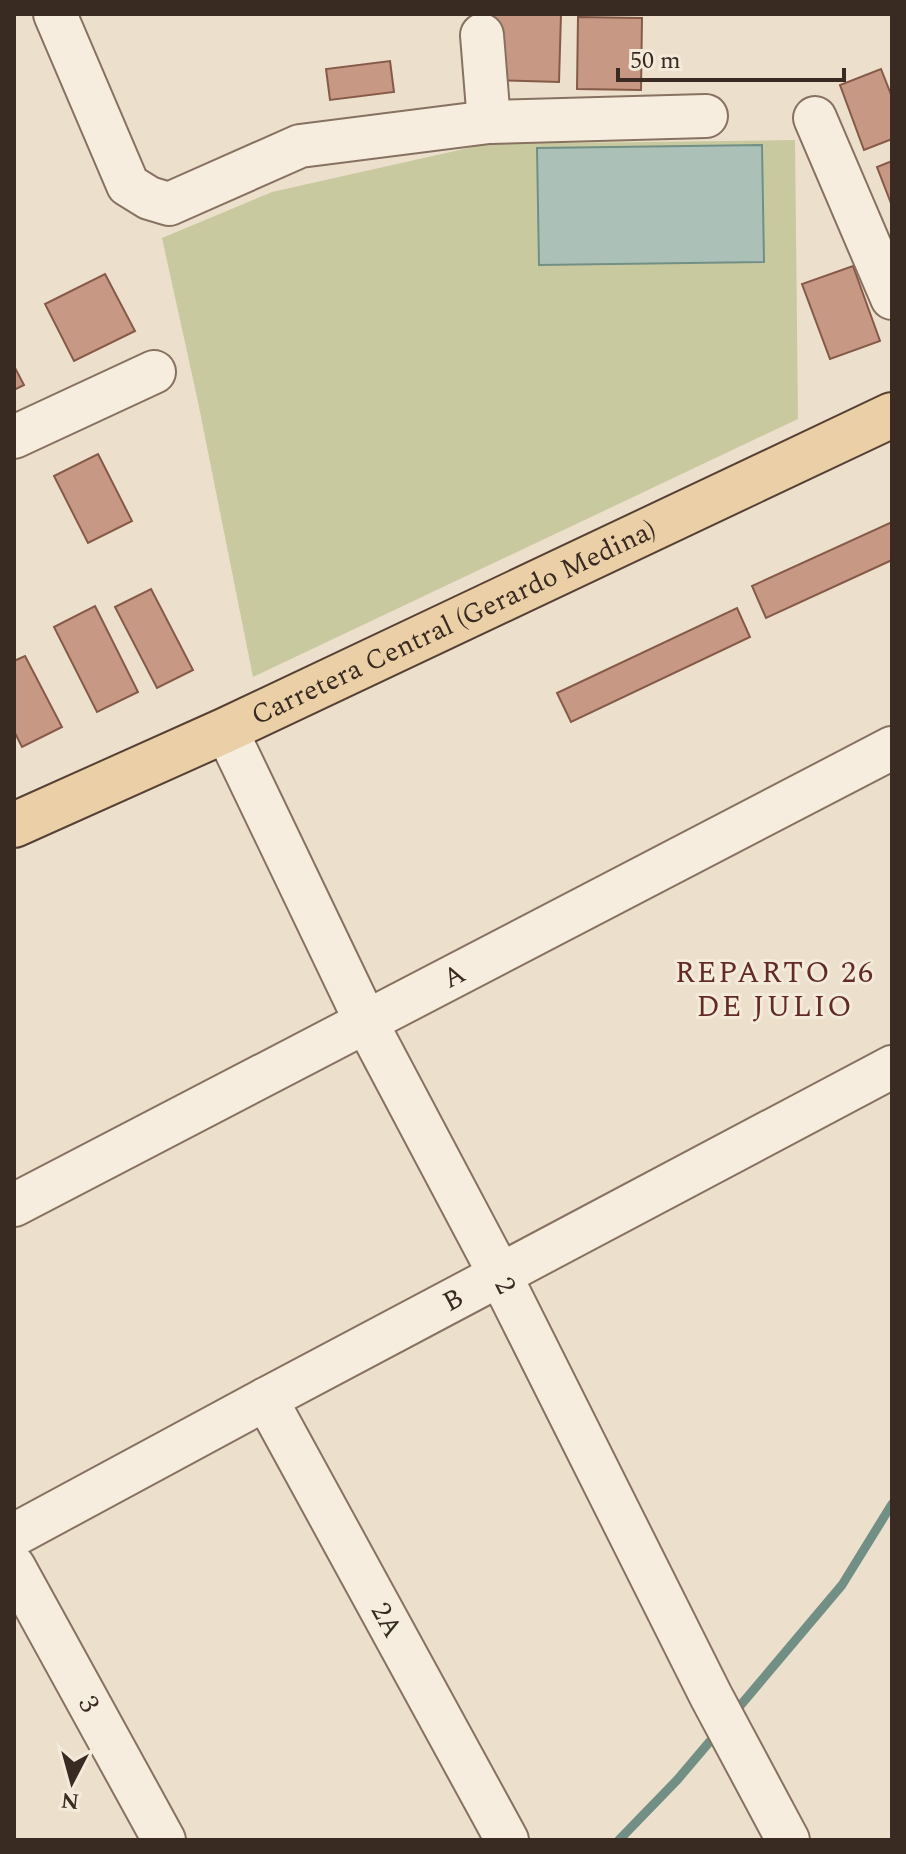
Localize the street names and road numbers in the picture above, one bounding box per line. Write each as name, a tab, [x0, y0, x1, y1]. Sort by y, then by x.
street label: Carretera Central (Gerardo Medina)	[244, 508, 663, 737]
street label: A	[435, 952, 473, 1000]
street label: 2	[483, 1270, 528, 1302]
street label: B	[435, 1277, 471, 1323]
street label: 2A	[360, 1594, 414, 1646]
street label: 3	[67, 1687, 111, 1720]

